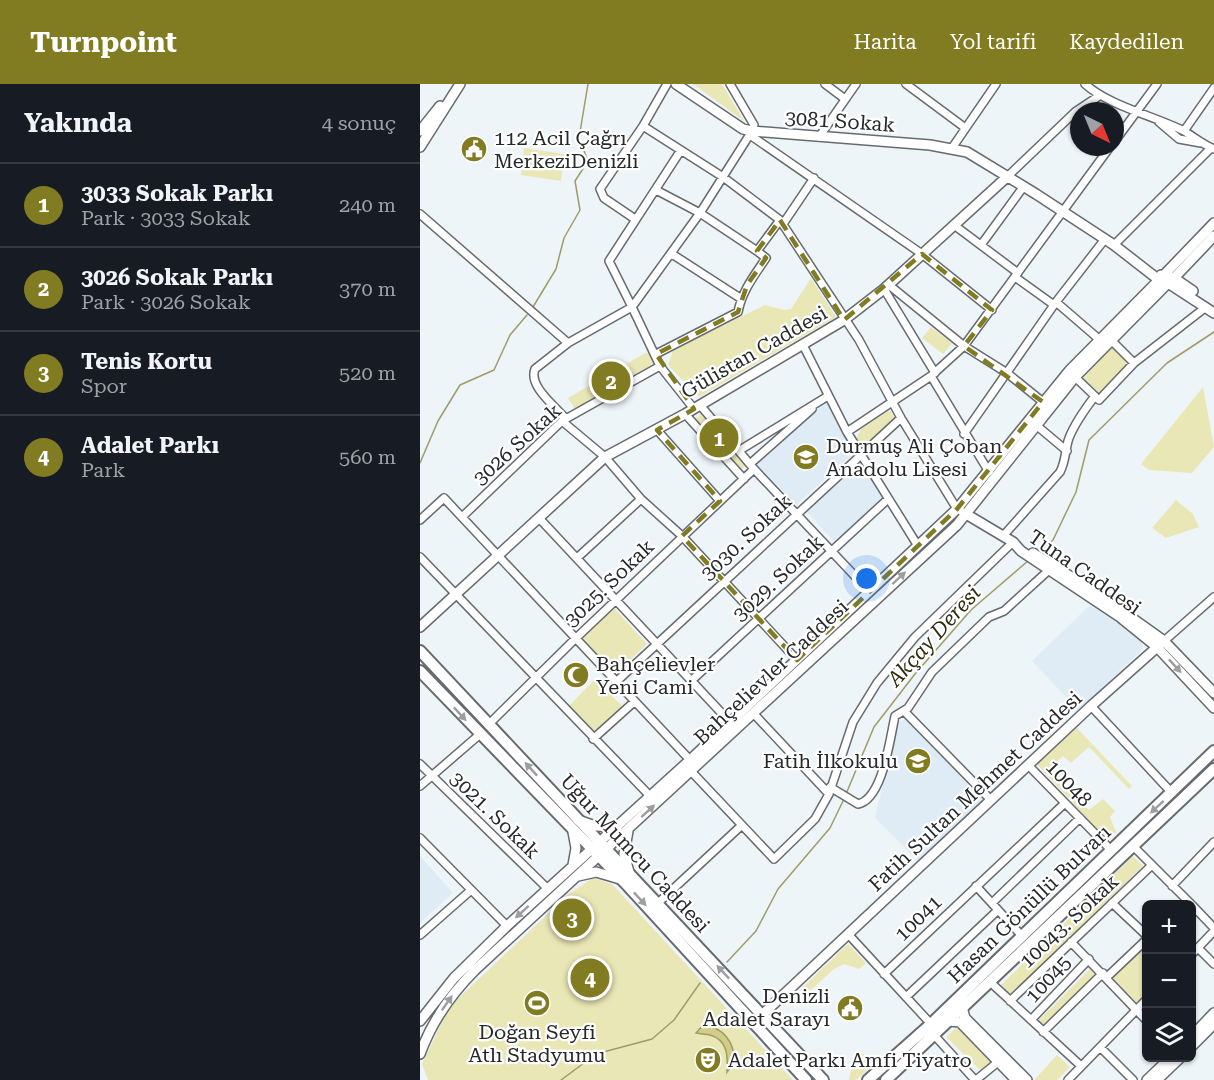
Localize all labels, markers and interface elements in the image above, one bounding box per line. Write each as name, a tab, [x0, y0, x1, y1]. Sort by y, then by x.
text: Turnpoint	[30, 26, 177, 59]
text: Harita	[854, 30, 917, 54]
text: Yol tarifi	[950, 30, 1036, 54]
text: Kaydedilen	[1069, 30, 1184, 54]
north arrow	[1070, 102, 1124, 156]
street label: 3081 Sokak	[784, 105, 896, 137]
text: Yakında	[24, 108, 132, 138]
text: 4 sonuç	[322, 111, 396, 135]
place label: 112 Acil Çağrı MerkeziDenizli	[494, 126, 639, 173]
public building icon: 112 Acil Çağrı MerkeziDenizli	[459, 134, 489, 164]
text: 3033 Sokak Parkı	[81, 181, 273, 206]
text: 1	[38, 193, 49, 217]
text: 240 m	[339, 193, 396, 217]
text: Park · 3033 Sokak	[81, 206, 251, 230]
text: 3026 Sokak Parkı	[81, 265, 273, 290]
text: 2	[38, 277, 49, 301]
text: 370 m	[339, 277, 396, 301]
text: Park · 3026 Sokak	[81, 290, 251, 314]
street label: Gülistan Caddesi	[677, 301, 831, 403]
text: Tenis Kortu	[81, 349, 212, 374]
pin: 2	[592, 358, 630, 404]
text: 3	[38, 361, 49, 385]
text: 520 m	[339, 361, 396, 385]
text: Spor	[81, 374, 127, 398]
street label: 3026 Sokak	[468, 398, 566, 490]
pin: 1	[700, 416, 738, 460]
text: Adalet Parkı	[81, 433, 219, 458]
place label: Durmuş Ali Çoban Anadolu Lisesi	[826, 434, 1002, 481]
school or university icon: Durmuş Ali Çoban Anadolu Lisesi	[791, 442, 821, 472]
text: 4	[38, 445, 49, 469]
text: 560 m	[339, 445, 396, 469]
text: Park	[81, 458, 125, 482]
street label: 3030. Sokak	[696, 489, 797, 585]
street label: Tuna Caddesi	[1024, 524, 1146, 620]
street label: 3029. Sokak	[728, 530, 829, 626]
street label: 3025. Sokak	[559, 534, 659, 632]
your location	[852, 564, 881, 593]
one-way arrow	[892, 571, 907, 585]
water label: Akçay Deresi	[881, 581, 985, 693]
street label: Bahçelievler Caddesi	[689, 594, 853, 750]
place label: Bahçelievler Yeni Cami	[596, 652, 715, 699]
one-way arrow	[1168, 659, 1182, 673]
mosque icon: Bahçelievler Yeni Cami	[561, 660, 591, 690]
street label: Fatih Sultan Mehmet Caddesi	[864, 686, 1086, 896]
one-way arrow	[453, 706, 466, 721]
school or university icon: Fatih İlkokulu	[903, 746, 933, 776]
place label: Fatih İlkokulu	[763, 749, 899, 773]
street label: 10048	[1041, 755, 1097, 811]
one-way arrow	[525, 762, 538, 777]
street label: 3021. Sokak	[445, 766, 545, 864]
street label: Uğur Mumcu Caddesi	[555, 769, 715, 937]
one-way arrow	[1150, 799, 1164, 813]
one-way arrow	[641, 804, 655, 818]
street label: Hasan Gönüllü Bulvarı	[943, 820, 1115, 988]
street label: 10043. Sokak	[1014, 869, 1124, 973]
street label: 10041	[890, 890, 946, 946]
one-way arrow	[632, 892, 646, 906]
pin: 3	[552, 896, 592, 940]
map controls	[1142, 900, 1196, 1062]
button: +	[1142, 900, 1196, 954]
one-way arrow	[515, 905, 530, 919]
street label: 10045	[1020, 950, 1076, 1008]
button: −	[1142, 954, 1196, 1008]
pin: 4	[570, 956, 610, 1000]
one-way arrow	[716, 964, 730, 979]
place label: Denizli Adalet Sarayı	[703, 984, 830, 1031]
sports icon: Doğan Seyfi Atlı Stadyumu	[522, 988, 552, 1018]
public building icon: Denizli Adalet Sarayı	[835, 993, 865, 1023]
one-way arrow	[441, 995, 453, 1011]
button: layers	[1142, 1008, 1196, 1062]
place label: Doğan Seyfi Atlı Stadyumu	[468, 1020, 606, 1067]
theatre icon: Adalet Parkı Amfi Tiyatro	[693, 1045, 723, 1075]
place label: Adalet Parkı Amfi Tiyatro	[728, 1048, 972, 1072]

